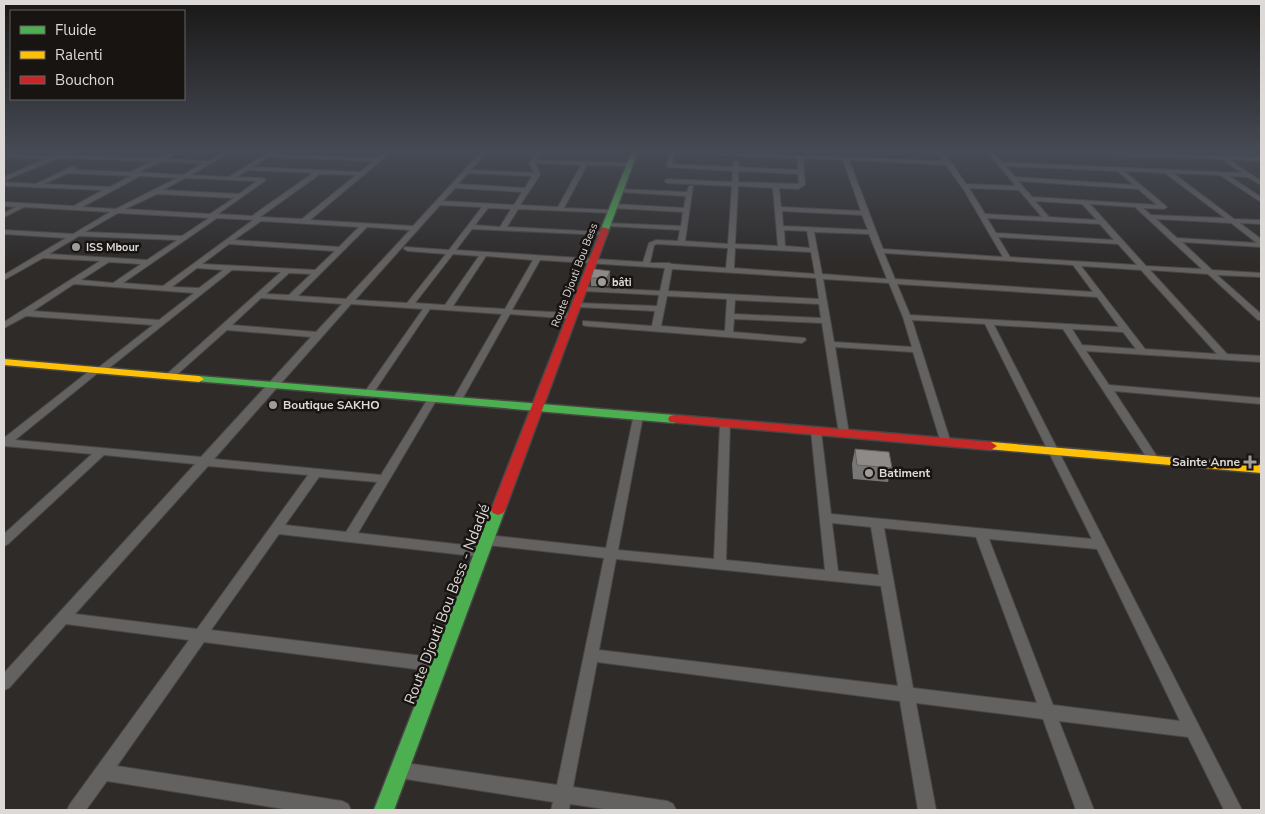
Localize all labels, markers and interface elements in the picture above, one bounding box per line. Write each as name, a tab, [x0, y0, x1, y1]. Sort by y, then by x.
legend	[10, 10, 185, 100]
text: Fluide	[55, 20, 96, 40]
text: Ralenti	[55, 45, 103, 65]
text: Bouchon	[55, 70, 114, 90]
street label: Route Djouti Bou Bess	[548, 221, 601, 330]
place label: ISS Mbour	[86, 240, 140, 255]
marker: ISS Mbour	[70, 241, 82, 253]
place label: bâti	[612, 275, 632, 290]
marker: bâti	[596, 276, 608, 288]
place label: Boutique SAKHO	[283, 397, 380, 413]
marker: Boutique SAKHO	[267, 399, 279, 411]
place label: Sainte Anne	[1172, 454, 1240, 470]
marker: Sainte Anne	[1244, 456, 1256, 468]
place label: Batiment	[879, 465, 931, 481]
marker: Batiment	[863, 467, 875, 479]
street label: Route Djouti Bou Bess - Ndadjé	[399, 501, 495, 707]

